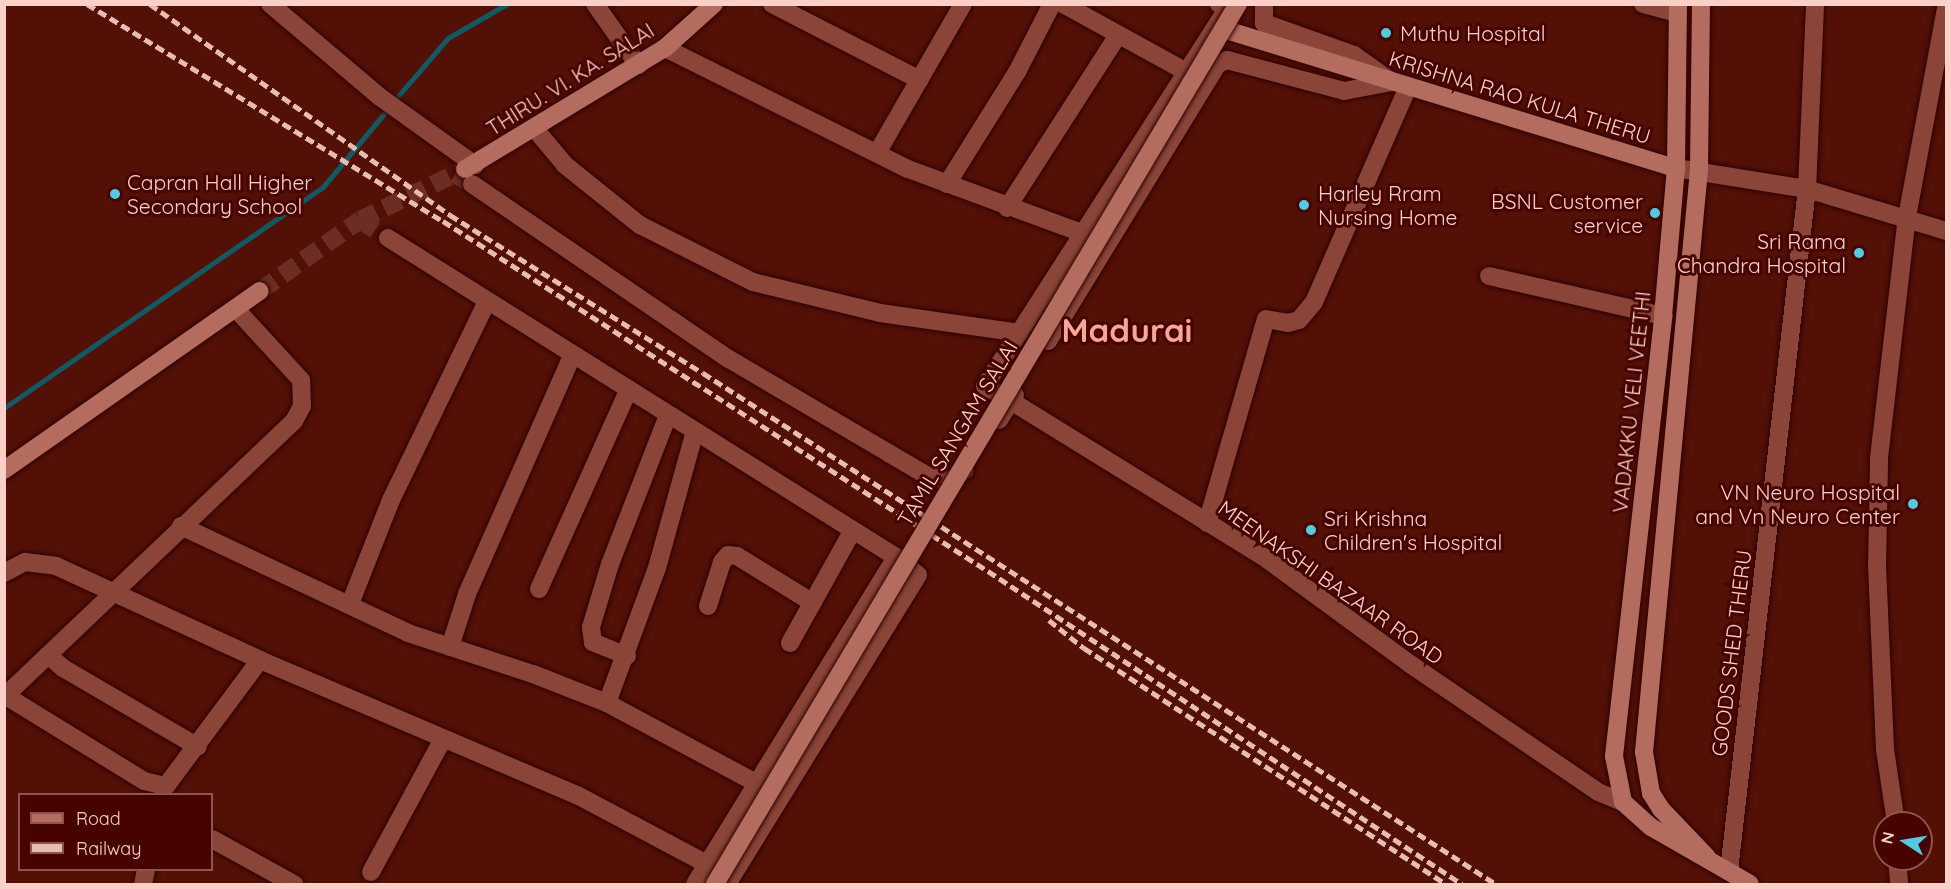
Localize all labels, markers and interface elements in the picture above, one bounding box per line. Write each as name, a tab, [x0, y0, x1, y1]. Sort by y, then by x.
street label: THIRU. VI. KA. SALAI	[481, 17, 659, 141]
place label: Muthu Hospital	[1400, 20, 1546, 46]
marker: Muthu Hospital	[1377, 24, 1395, 42]
street label: KRISHNA RAO KULA THERU	[1386, 45, 1654, 149]
place label: Capran Hall Higher Secondary School	[127, 169, 312, 219]
place label: Harley Rram Nursing Home	[1318, 180, 1457, 230]
marker: Capran Hall Higher Secondary School	[108, 187, 122, 201]
place label: BSNL Customer service	[1491, 188, 1643, 238]
marker: Harley Rram Nursing Home	[1295, 196, 1313, 214]
marker: BSNL Customer service	[1648, 206, 1662, 220]
place label: Sri Rama Chandra Hospital	[1677, 228, 1846, 278]
marker: Sri Rama Chandra Hospital	[1850, 244, 1868, 262]
street label: VADAKKU VELI VEETHI	[1607, 290, 1655, 514]
district label: Madurai	[1062, 310, 1192, 350]
street label: TAMIL SANGAM SALAI	[892, 336, 1022, 530]
place label: VN Neuro Hospital and Vn Neuro Center	[1695, 479, 1900, 529]
street label: MEENAKSHI BAZAAR ROAD	[1214, 495, 1448, 669]
marker: VN Neuro Hospital and Vn Neuro Center	[1904, 495, 1922, 513]
place label: Sri Krishna Children's Hospital	[1324, 505, 1502, 555]
marker: Sri Krishna Children's Hospital	[1302, 521, 1320, 539]
street label: GOODS SHED THERU	[1706, 548, 1756, 758]
legend	[18, 793, 213, 871]
text: Road	[76, 807, 121, 830]
north arrow	[1873, 811, 1933, 871]
text: N	[1876, 830, 1898, 846]
text: Railway	[76, 837, 142, 860]

